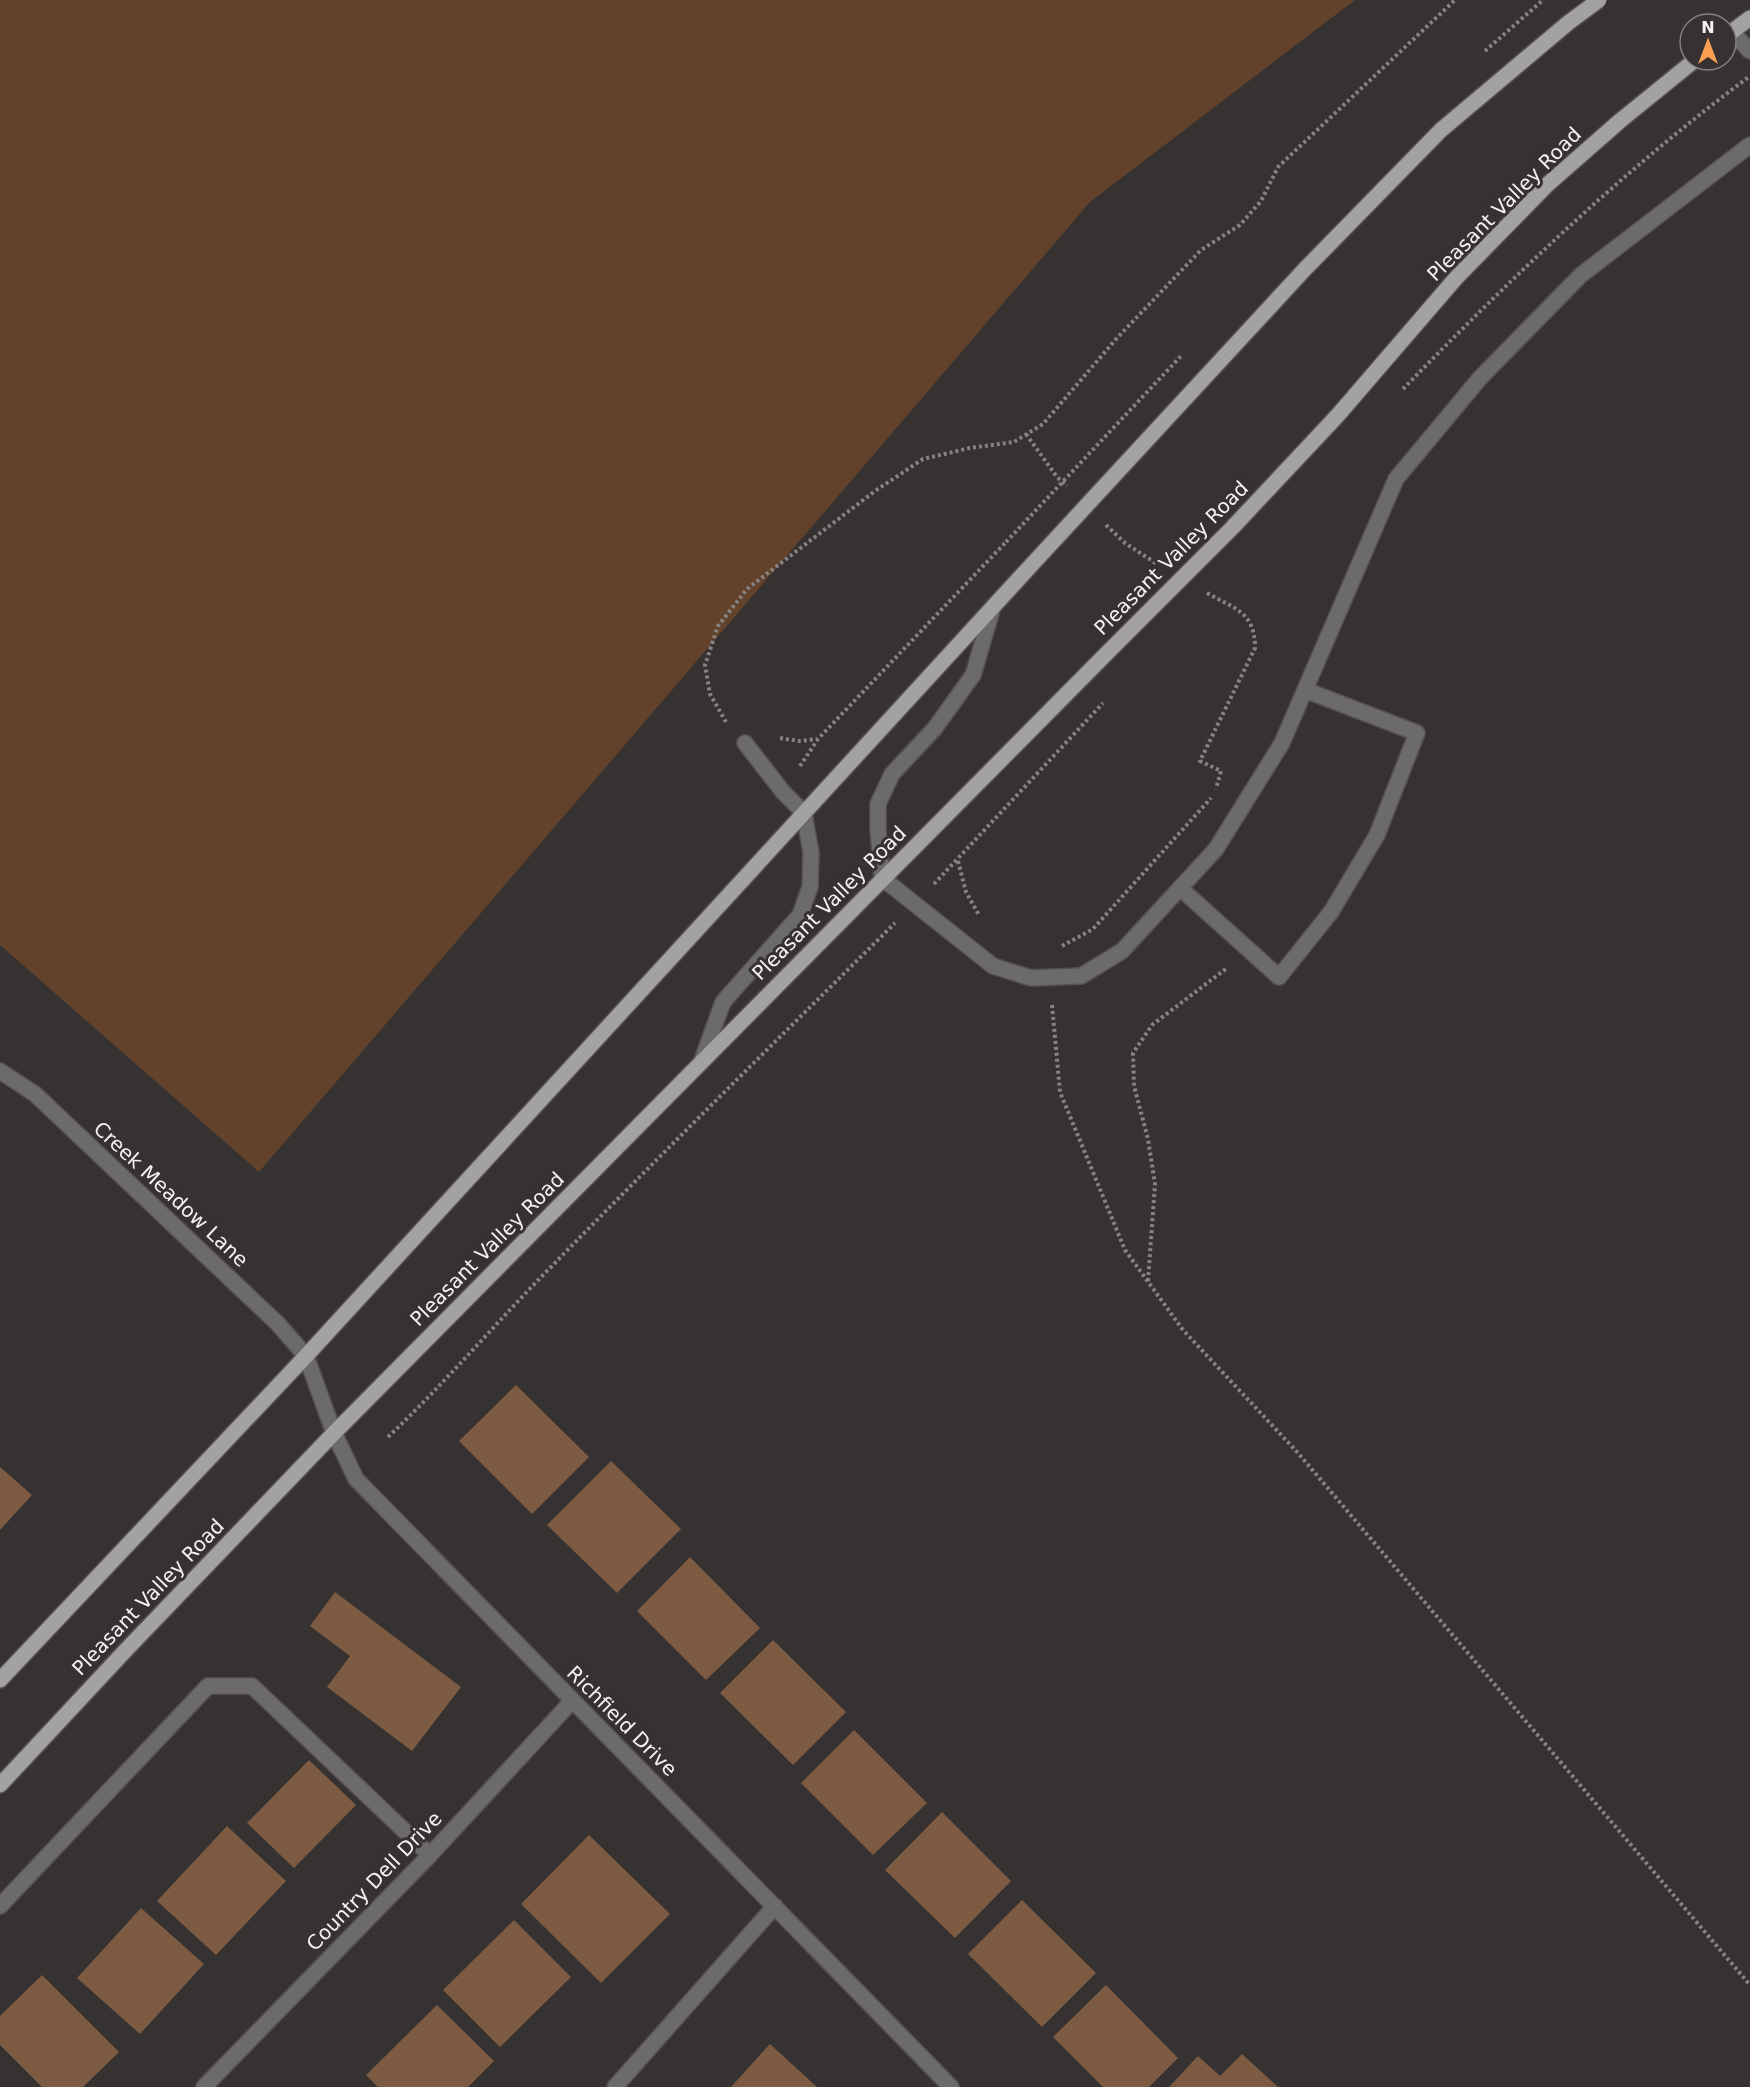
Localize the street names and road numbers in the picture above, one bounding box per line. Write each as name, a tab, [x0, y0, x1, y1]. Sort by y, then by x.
street label: Pleasant Valley Road	[1422, 122, 1586, 286]
street label: Pleasant Valley Road	[1089, 476, 1253, 640]
street label: Pleasant Valley Road	[747, 821, 911, 985]
street label: Creek Meadow Lane	[89, 1116, 253, 1272]
street label: Pleasant Valley Road	[405, 1167, 569, 1331]
street label: Pleasant Valley Road	[67, 1514, 229, 1680]
street label: Richfield Drive	[562, 1661, 682, 1781]
street label: Country Dell Drive	[301, 1806, 447, 1956]

